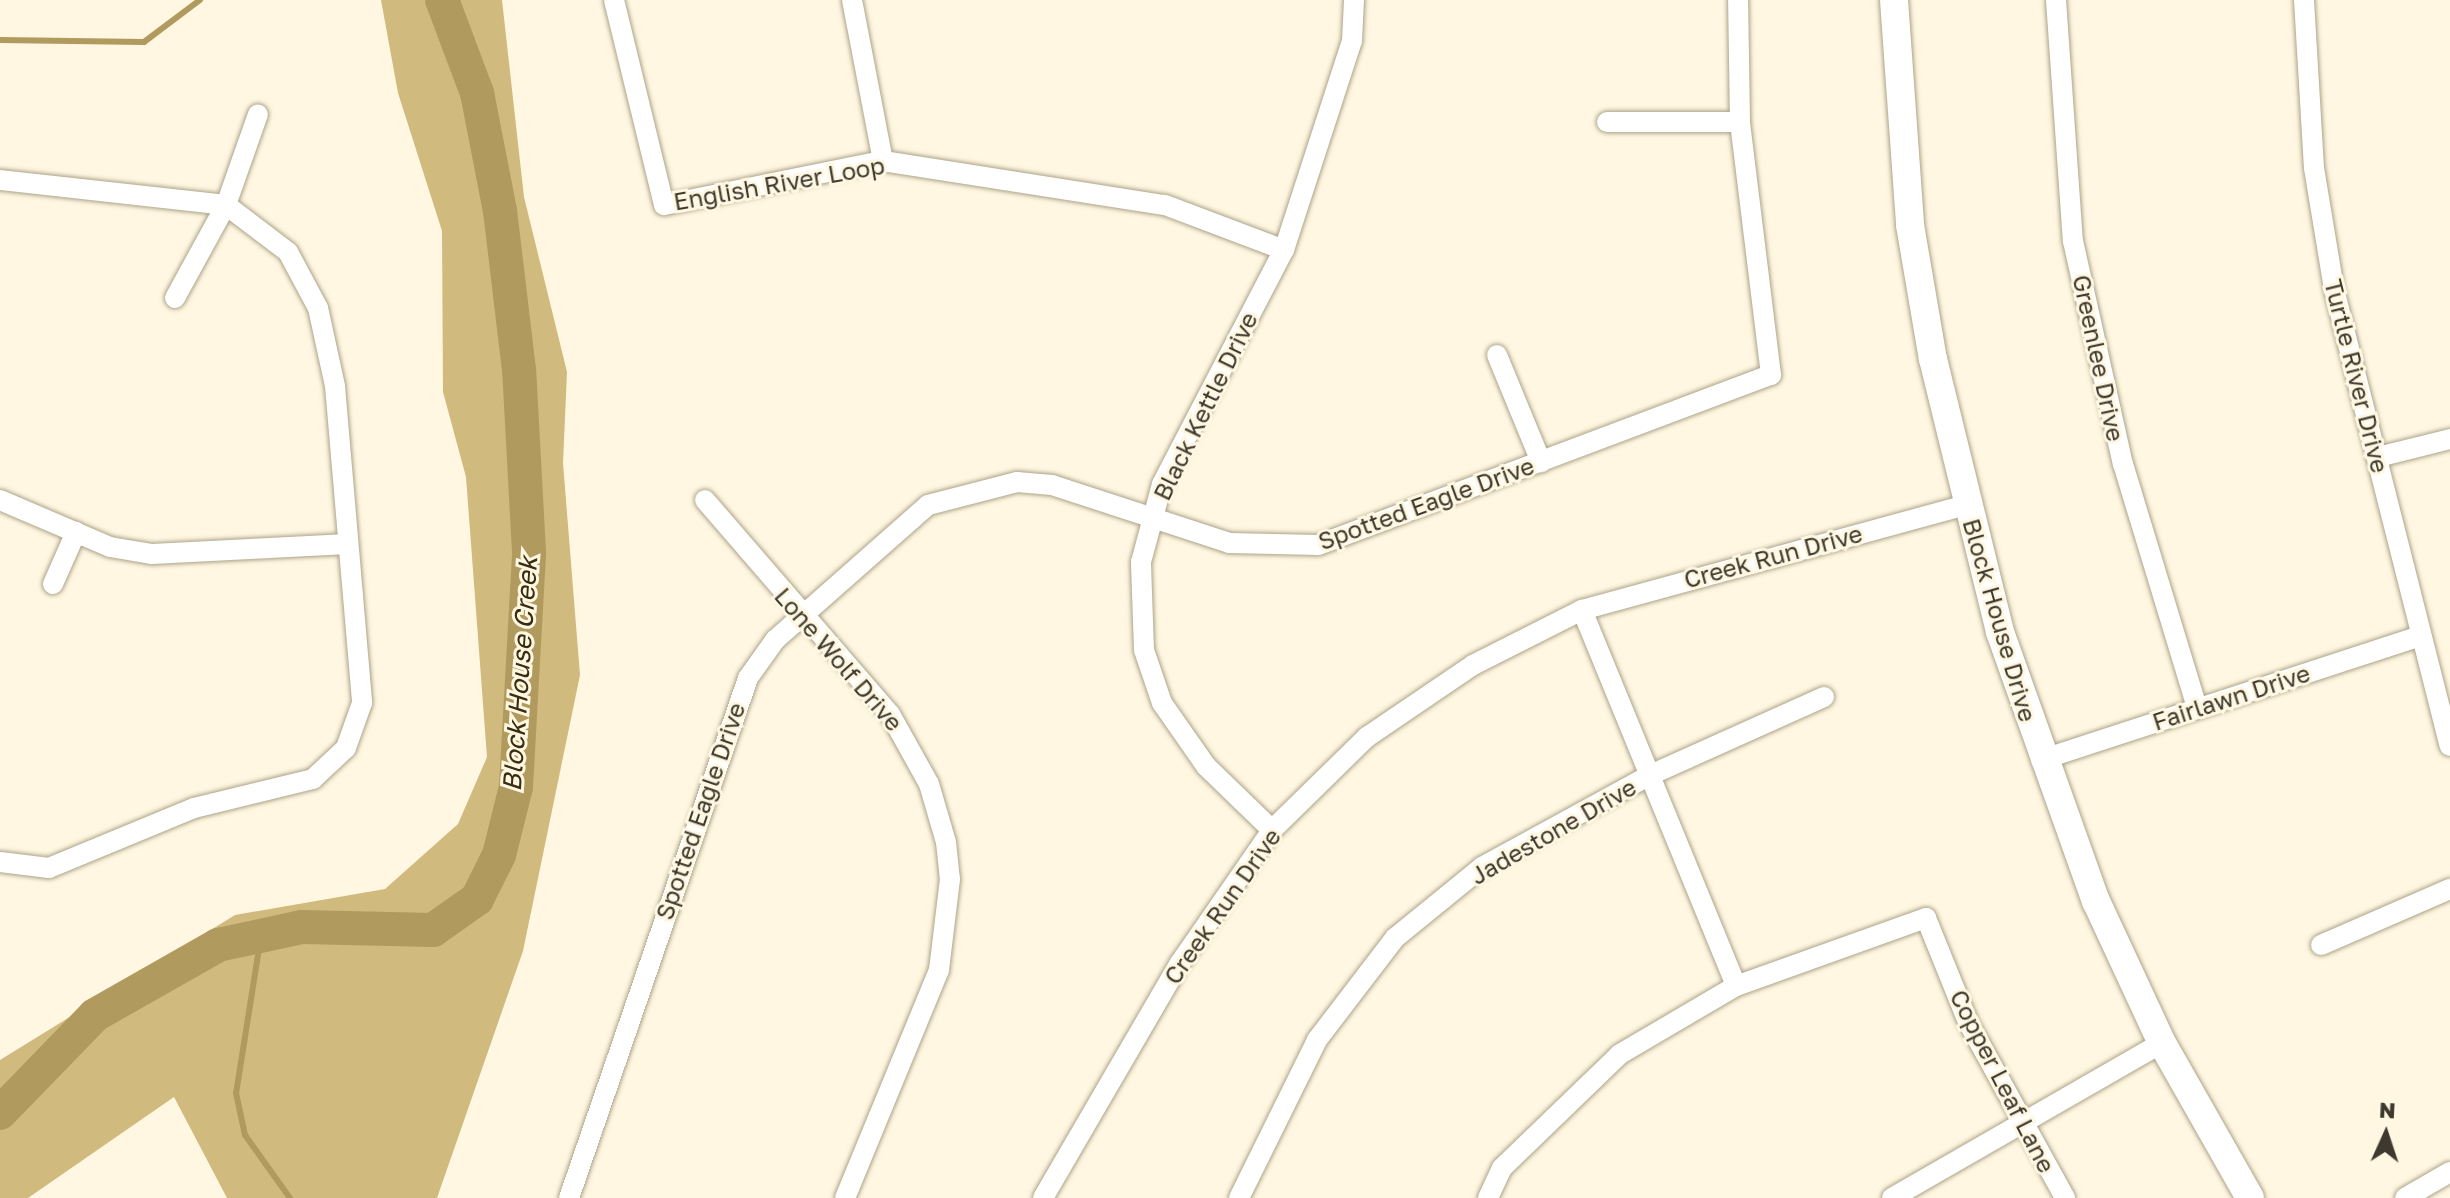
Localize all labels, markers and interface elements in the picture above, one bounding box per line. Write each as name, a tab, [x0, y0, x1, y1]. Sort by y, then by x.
street label: English River Loop	[671, 150, 887, 216]
street label: Greenlee Drive	[2067, 272, 2131, 444]
street label: Turtle River Drive	[2319, 276, 2395, 476]
street label: Black Kettle Drive	[1147, 307, 1263, 505]
street label: Spotted Eagle Drive	[1314, 451, 1538, 555]
street label: Block House Drive	[1957, 515, 2043, 725]
street label: Creek Run Drive	[1681, 518, 1865, 594]
water label: Block House Creek	[496, 556, 544, 792]
street label: Lone Wolf Drive	[769, 581, 909, 737]
street label: Fairlawn Drive	[2149, 658, 2313, 736]
street label: Spotted Eagle Drive	[649, 699, 751, 923]
street label: Jadestone Drive	[1465, 772, 1641, 890]
street label: Creek Run Drive	[1158, 823, 1286, 989]
street label: Copper Leaf Lane	[1944, 985, 2062, 1177]
north arrow	[2346, 1094, 2426, 1174]
text: N	[2378, 1096, 2396, 1123]

